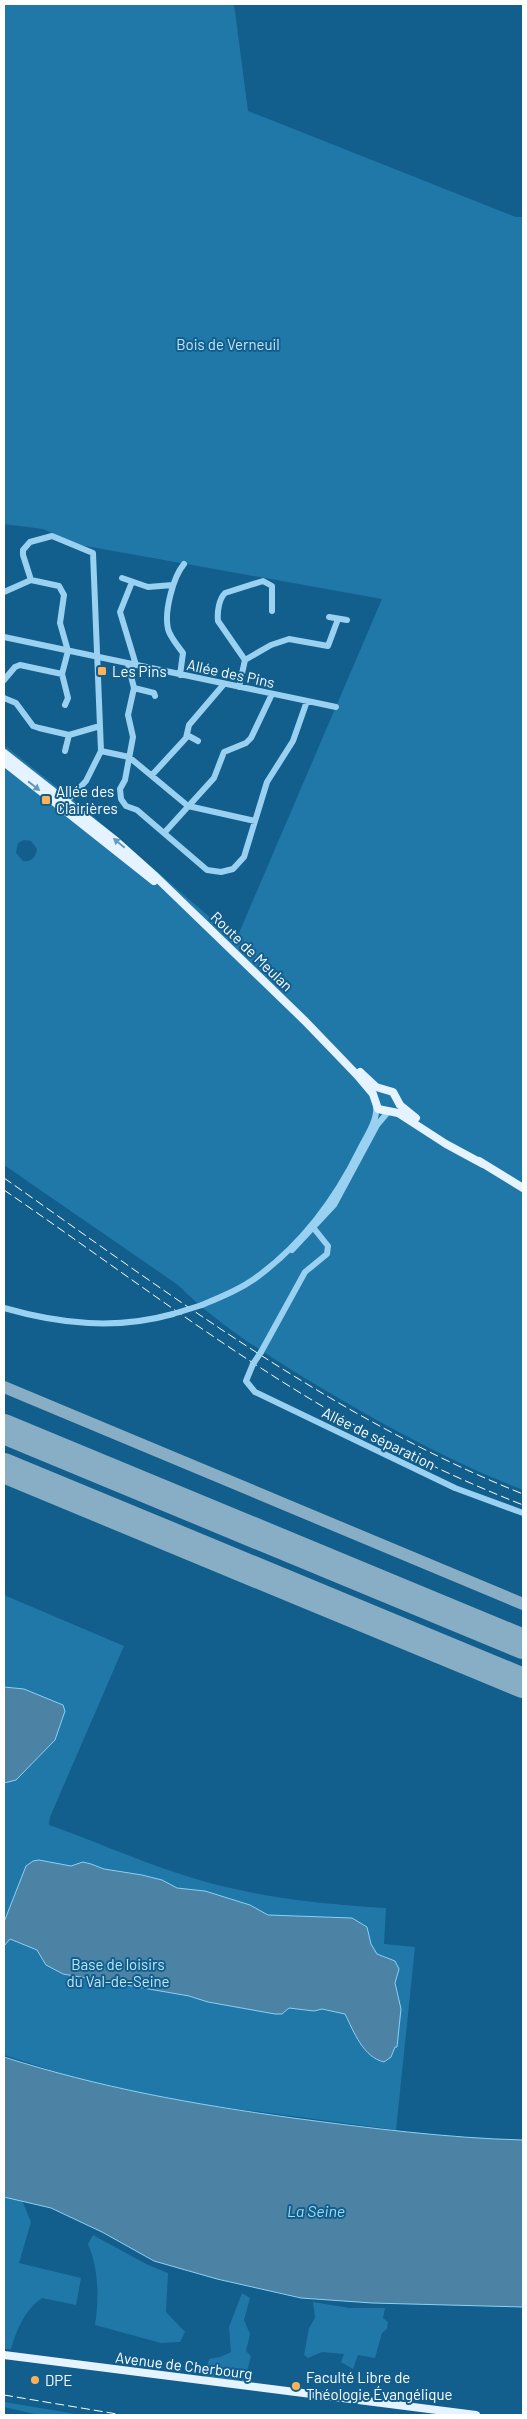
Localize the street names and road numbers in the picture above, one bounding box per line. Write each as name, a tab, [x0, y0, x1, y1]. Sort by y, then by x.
street label: Allée des Pins	[185, 655, 277, 691]
street label: Route de Meulan	[207, 907, 297, 995]
street label: Allée de séparation	[319, 1403, 439, 1473]
street label: Avenue de Cherbourg	[114, 2348, 254, 2382]

